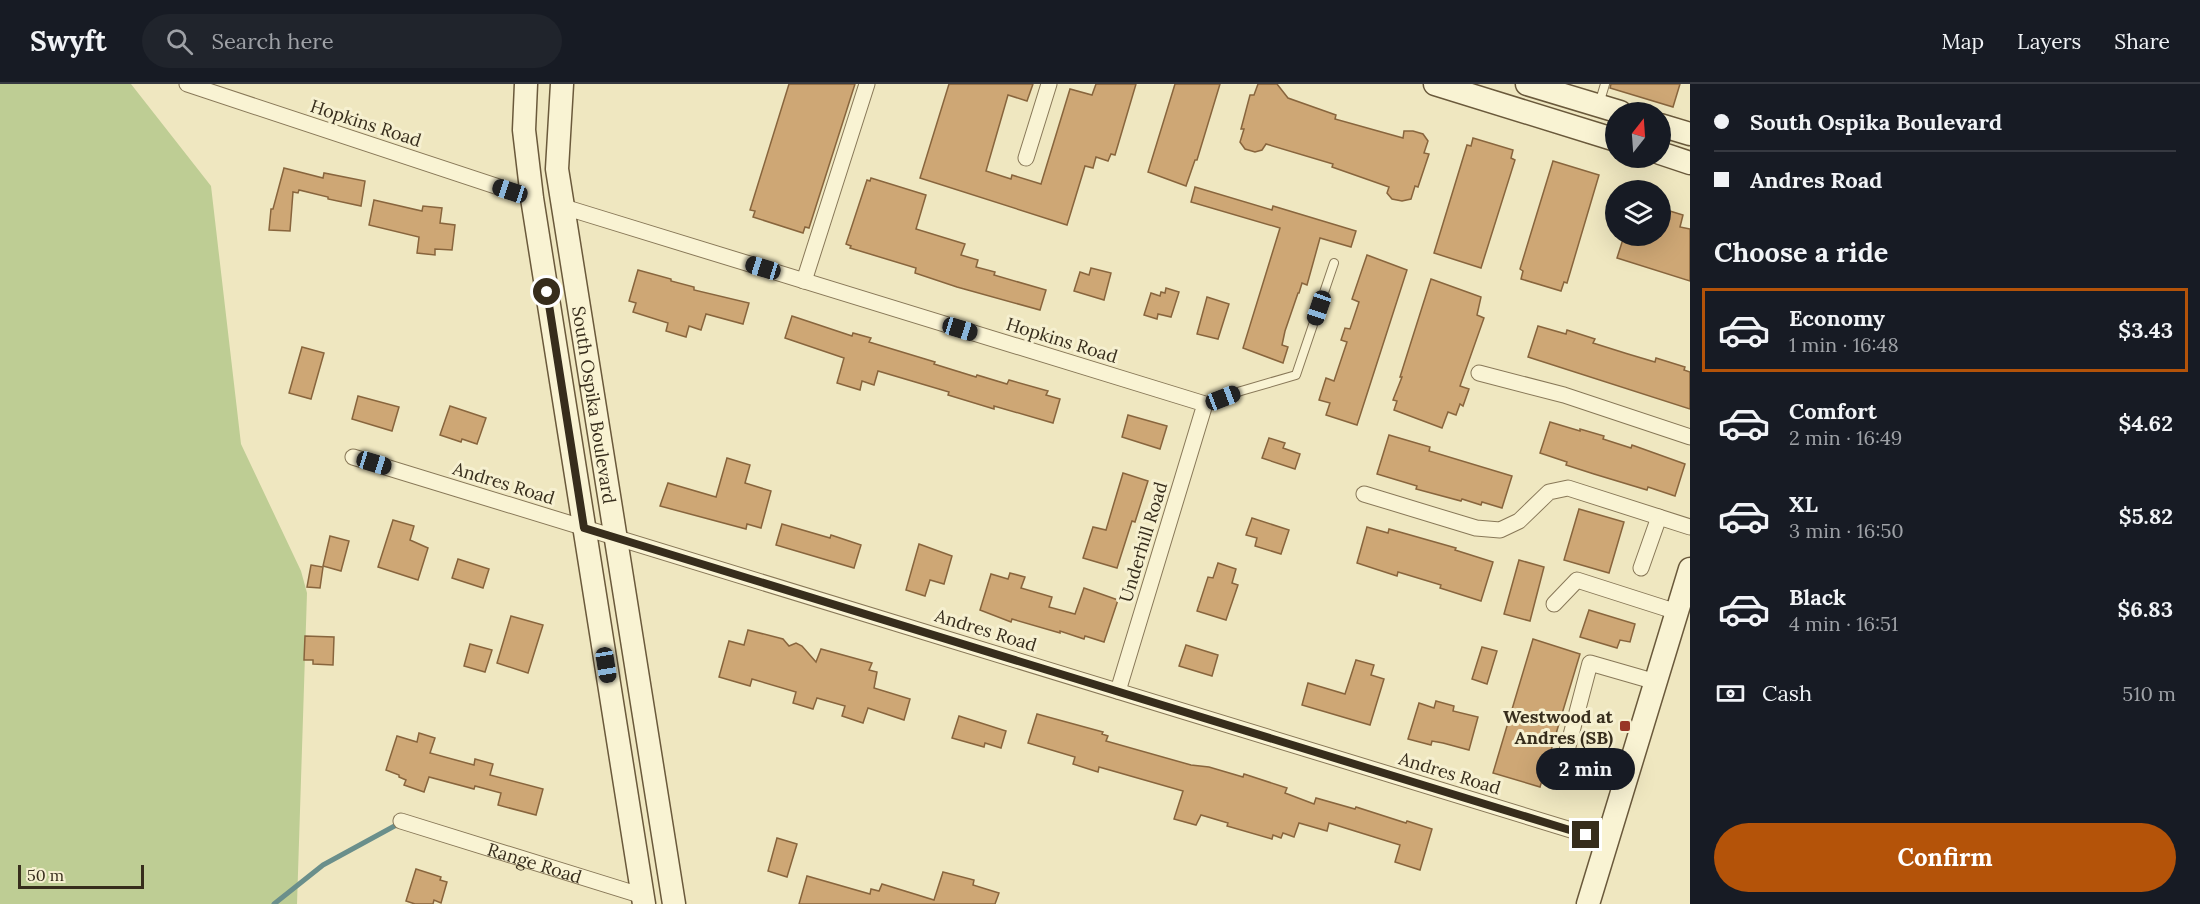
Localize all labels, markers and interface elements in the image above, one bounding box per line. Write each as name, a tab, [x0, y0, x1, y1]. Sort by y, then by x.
search box	[142, 14, 562, 68]
text: Swyft	[30, 23, 106, 59]
icon: search	[163, 25, 196, 58]
text: Search here	[211, 27, 334, 55]
text: Map	[1941, 28, 1984, 55]
text: Layers	[2017, 28, 2081, 55]
text: Share	[2114, 28, 2170, 55]
street label: Hopkins Road	[308, 94, 425, 152]
north arrow	[1605, 102, 1671, 168]
map controls	[1605, 102, 1671, 246]
text: South Ospika Boulevard	[1750, 108, 2002, 136]
text: Andres Road	[1750, 166, 1882, 194]
car	[490, 177, 530, 205]
button: layers	[1605, 180, 1671, 246]
text: Choose a ride	[1714, 235, 1888, 269]
car	[743, 254, 783, 282]
route start	[533, 278, 560, 305]
car	[1305, 288, 1333, 328]
icon: car	[1717, 303, 1771, 357]
street label: South Ospika Boulevard	[567, 304, 622, 506]
text: Economy	[1789, 304, 1885, 332]
street label: Hopkins Road	[1003, 312, 1121, 368]
car	[940, 315, 980, 343]
text: $3.43	[2118, 316, 2173, 344]
text: 1 min · 16:48	[1789, 332, 1899, 357]
car	[1203, 383, 1243, 413]
icon: car	[1717, 396, 1771, 450]
text: Comfort	[1789, 397, 1877, 425]
text: $4.62	[2119, 409, 2173, 437]
text: 2 min · 16:49	[1789, 425, 1902, 450]
car	[354, 449, 394, 477]
street label: Andres Road	[449, 456, 558, 509]
street label: Underhill Road	[1114, 479, 1172, 605]
icon: car	[1717, 489, 1771, 543]
text: XL	[1789, 490, 1818, 518]
text: $5.82	[2119, 502, 2173, 530]
text: 3 min · 16:50	[1789, 518, 1904, 543]
icon: car	[1717, 582, 1771, 636]
text: Black	[1789, 583, 1846, 611]
text: $6.83	[2117, 595, 2173, 623]
street label: Andres Road	[931, 603, 1040, 656]
text: 4 min · 16:51	[1789, 611, 1898, 636]
car	[594, 646, 618, 684]
icon: cash	[1714, 677, 1747, 710]
text: Cash	[1762, 679, 1812, 707]
text: 510 m	[2122, 681, 2176, 706]
place label: Westwood at Andres (SB)	[1503, 705, 1614, 749]
marker: Westwood at Andres (SB)	[1618, 719, 1632, 733]
street label: Andres Road	[1395, 746, 1504, 799]
callout: 2 min	[1536, 748, 1636, 790]
text: 2 min	[1559, 756, 1612, 781]
route end	[1572, 821, 1599, 848]
button: Confirm	[1714, 823, 2176, 892]
street label: Range Road	[485, 837, 585, 888]
scale bar	[18, 862, 144, 890]
text: 50 m	[27, 865, 64, 885]

